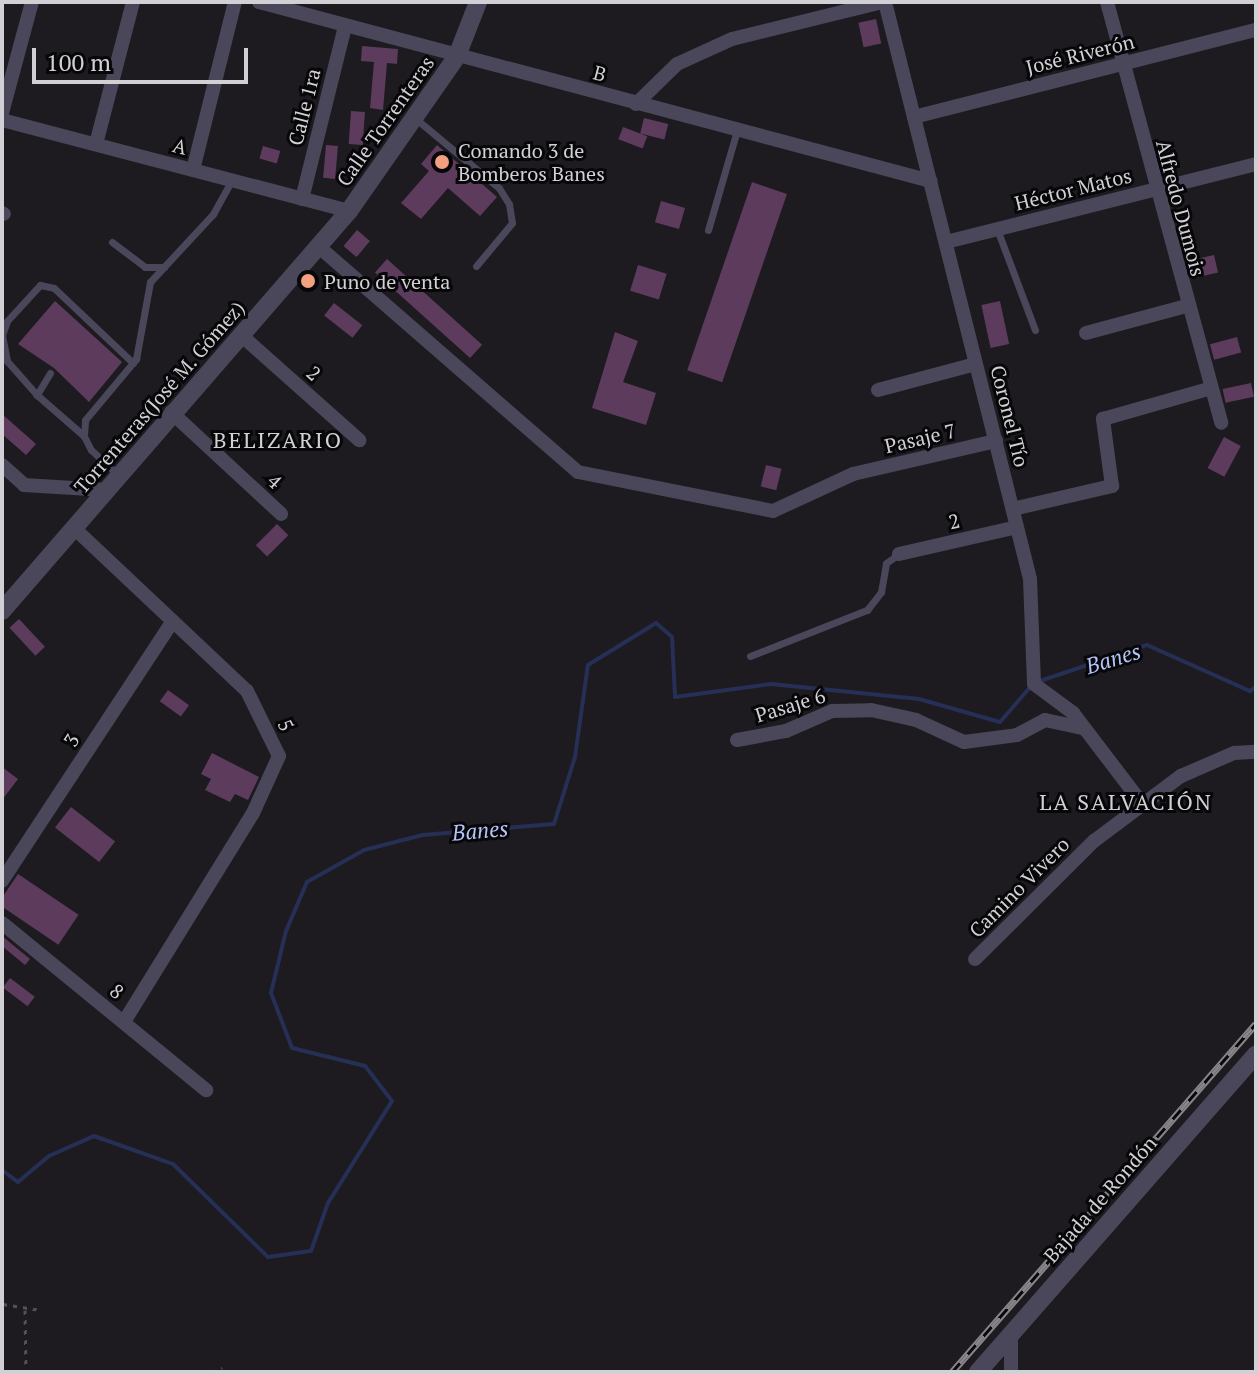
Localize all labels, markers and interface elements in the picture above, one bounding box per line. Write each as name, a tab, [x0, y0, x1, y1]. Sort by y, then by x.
street label: José Riverón	[1023, 29, 1137, 79]
scale bar	[36, 32, 252, 82]
text: 100 m	[46, 46, 111, 78]
street label: Calle Torrenteras	[331, 51, 439, 191]
street label: B	[591, 60, 609, 86]
street label: Calle 1ra	[283, 66, 325, 148]
street label: A	[170, 133, 190, 159]
street label: Alfredo Dumois	[1151, 137, 1211, 279]
place label: Comando 3 de Bomberos Banes	[458, 138, 605, 185]
marker: Comando 3 de Bomberos Banes	[433, 153, 451, 171]
street label: Héctor Matos	[1012, 163, 1134, 215]
place label: Puno de venta	[324, 269, 450, 293]
marker: Puno de venta	[299, 272, 317, 290]
street label: Torrenteras(José M. Gómez)	[69, 296, 249, 498]
street label: 2	[302, 361, 326, 385]
street label: Coronel Tío	[986, 363, 1034, 469]
street label: Pasaje 7	[882, 418, 958, 458]
district label: BELIZARIO	[213, 427, 343, 453]
street label: 4	[263, 469, 287, 493]
street label: 2	[946, 508, 962, 534]
water label: Banes	[1082, 637, 1144, 679]
street label: Pasaje 6	[752, 683, 828, 727]
street label: 5	[273, 715, 299, 735]
street label: 3	[58, 729, 84, 751]
district label: LA SALVACIÓN	[1039, 789, 1213, 815]
water label: Banes	[451, 814, 509, 846]
street label: Camino Vivero	[964, 832, 1074, 942]
street label: 8	[105, 978, 129, 1004]
street label: Bajada de Rondón	[1039, 1131, 1161, 1267]

